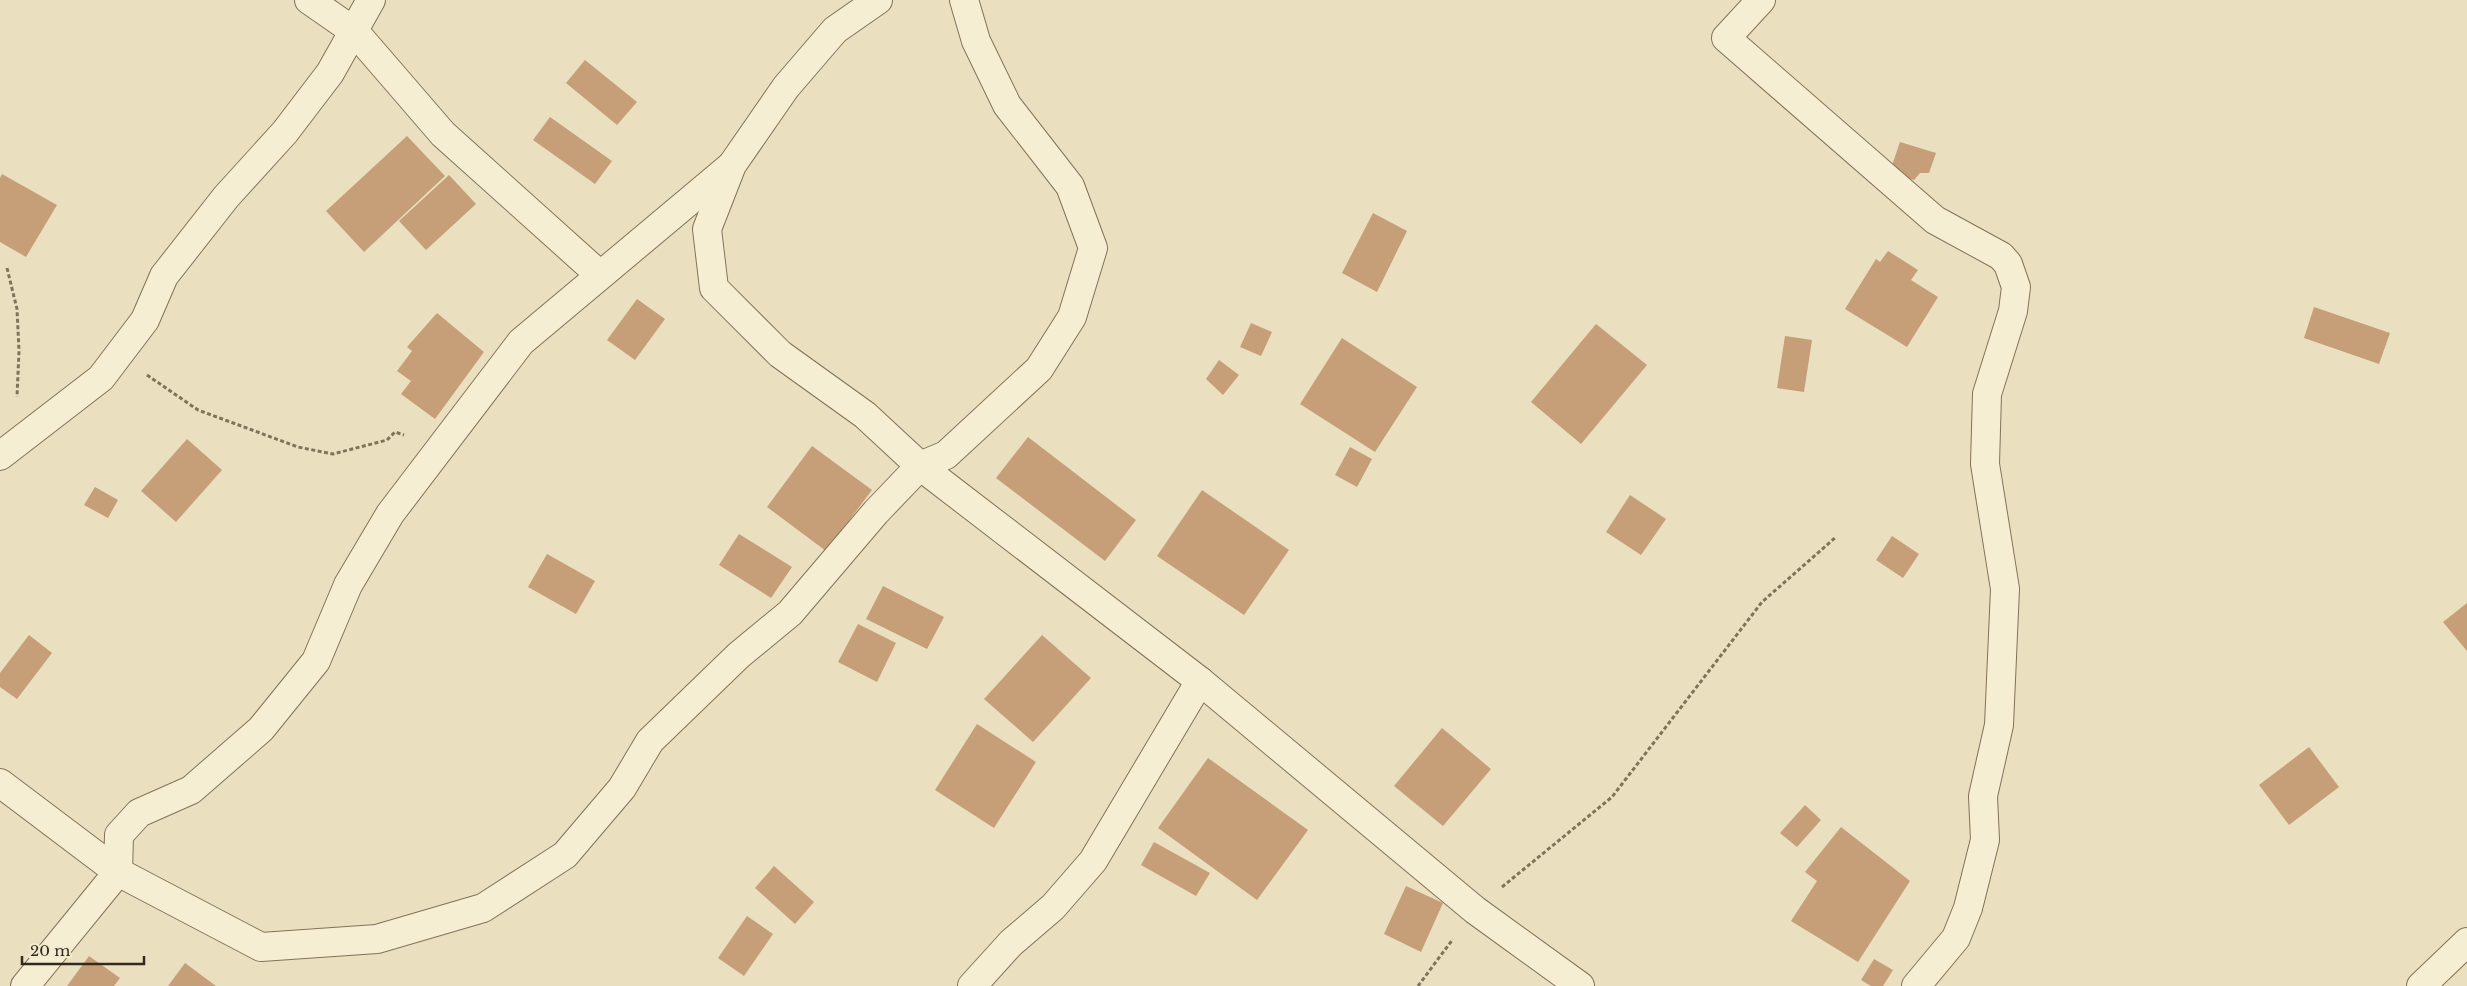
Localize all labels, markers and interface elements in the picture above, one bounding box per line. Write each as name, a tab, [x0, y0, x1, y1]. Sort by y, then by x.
scale bar	[22, 934, 145, 966]
text: 20 m	[30, 941, 70, 960]

